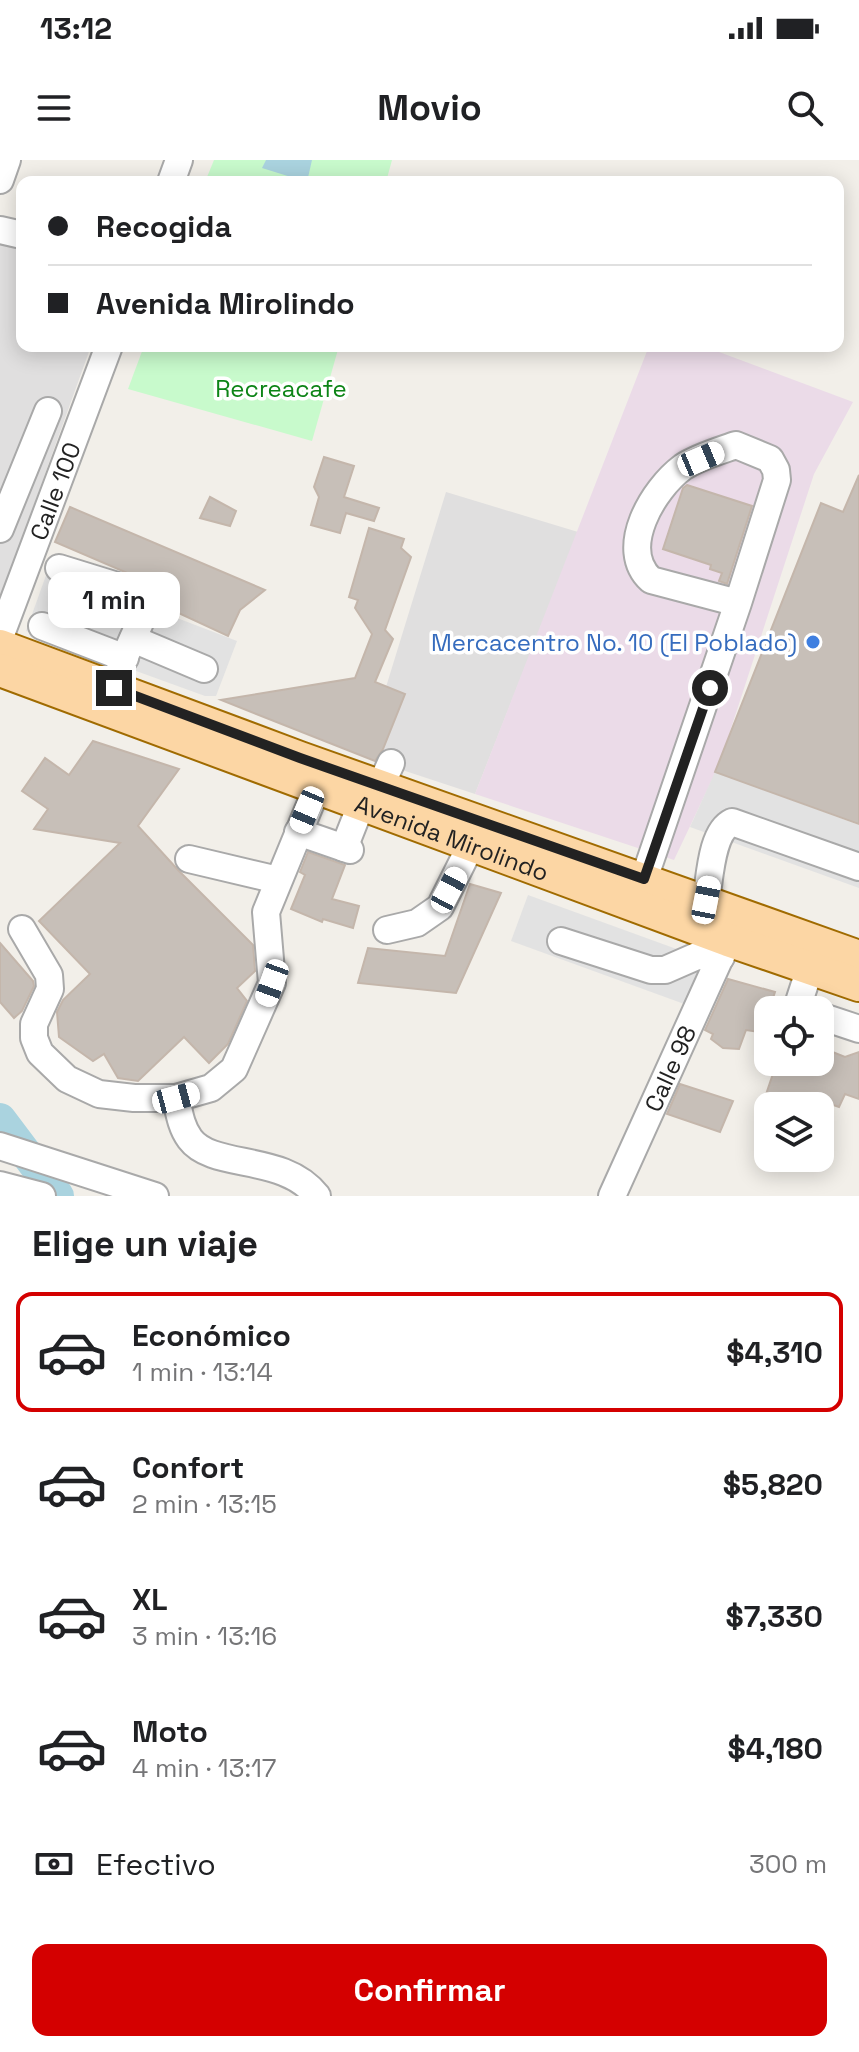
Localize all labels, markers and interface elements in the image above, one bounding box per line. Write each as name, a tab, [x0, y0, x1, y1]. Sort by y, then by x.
text: 13:12	[40, 9, 112, 48]
text: Movio	[377, 85, 482, 131]
icon: menu	[32, 86, 76, 130]
icon: search	[783, 86, 827, 130]
text: Recogida	[96, 207, 232, 246]
text: Avenida Mirolindo	[96, 284, 355, 323]
park label: Recreacafe	[215, 373, 347, 404]
street label: Calle 100	[22, 438, 87, 544]
car	[674, 439, 728, 479]
callout: 1 min	[48, 572, 180, 628]
text: 1 min	[82, 583, 146, 617]
place label: Mercacentro No. 10 (El Poblado)	[431, 627, 797, 658]
marker: Mercacentro No. 10 (El Poblado)	[804, 633, 822, 651]
route end	[96, 670, 132, 706]
route start	[692, 670, 728, 706]
car	[287, 783, 327, 837]
street label: Avenida Mirolindo	[351, 788, 553, 888]
car	[427, 863, 471, 917]
car	[690, 874, 722, 926]
car	[253, 956, 291, 1010]
map controls	[754, 996, 834, 1172]
button: locate	[754, 996, 834, 1076]
street label: Calle 98	[637, 1021, 703, 1116]
car	[150, 1080, 202, 1116]
button: layers	[754, 1092, 834, 1172]
text: Elige un viaje	[32, 1221, 258, 1267]
icon: car	[36, 1316, 108, 1388]
text: Económico	[132, 1316, 291, 1355]
text: $4,310	[726, 1333, 823, 1372]
text: 1 min · 13:14	[132, 1355, 273, 1389]
icon: car	[36, 1448, 108, 1520]
text: Confort	[132, 1448, 244, 1487]
text: $5,820	[723, 1465, 823, 1504]
text: 2 min · 13:15	[132, 1487, 277, 1521]
icon: car	[36, 1580, 108, 1652]
text: XL	[132, 1580, 168, 1619]
text: $7,330	[726, 1597, 823, 1636]
text: 3 min · 13:16	[132, 1619, 277, 1653]
icon: car	[36, 1712, 108, 1784]
text: Moto	[132, 1712, 208, 1751]
text: $4,180	[727, 1729, 823, 1768]
text: 4 min · 13:17	[132, 1751, 277, 1785]
icon: cash	[32, 1842, 76, 1886]
text: Efectivo	[96, 1845, 216, 1884]
text: 300 m	[749, 1847, 827, 1881]
button: Confirmar	[32, 1944, 827, 2036]

